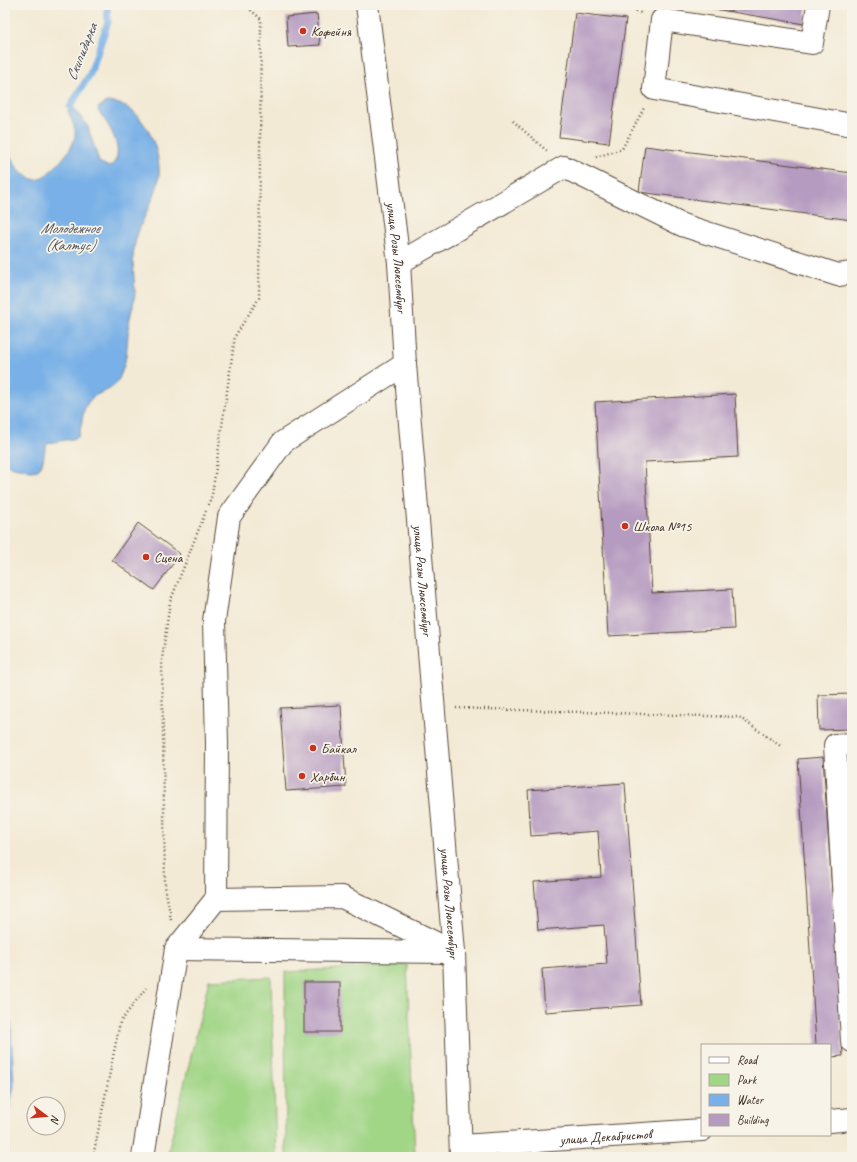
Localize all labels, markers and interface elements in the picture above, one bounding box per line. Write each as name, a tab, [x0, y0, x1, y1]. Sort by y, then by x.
water label: Скипидарка	[62, 19, 103, 83]
place label: Кофейня	[311, 23, 352, 40]
marker: Кофейня	[298, 26, 308, 36]
street label: улица Розы Люксембург	[383, 200, 411, 315]
water label: Молодежное (Калтус)	[40, 219, 102, 255]
place label: Школа №15	[633, 518, 692, 535]
marker: Школа №15	[620, 521, 630, 531]
street label: улица Розы Люксембург	[410, 523, 436, 638]
place label: Сцена	[154, 549, 184, 566]
marker: Сцена	[141, 552, 151, 562]
place label: Байкал	[321, 740, 357, 757]
marker: Байкал	[308, 743, 318, 753]
place label: Харбин	[310, 768, 346, 785]
marker: Харбин	[297, 771, 307, 781]
street label: улица Розы Люксембург	[437, 846, 463, 961]
legend	[701, 1044, 831, 1136]
text: Road	[737, 1052, 759, 1068]
text: Park	[737, 1072, 758, 1088]
text: Water	[737, 1092, 765, 1108]
north arrow	[26, 1096, 66, 1136]
text: Building	[737, 1112, 769, 1128]
text: N	[47, 1114, 63, 1126]
street label: улица Декабристов	[558, 1125, 655, 1148]

